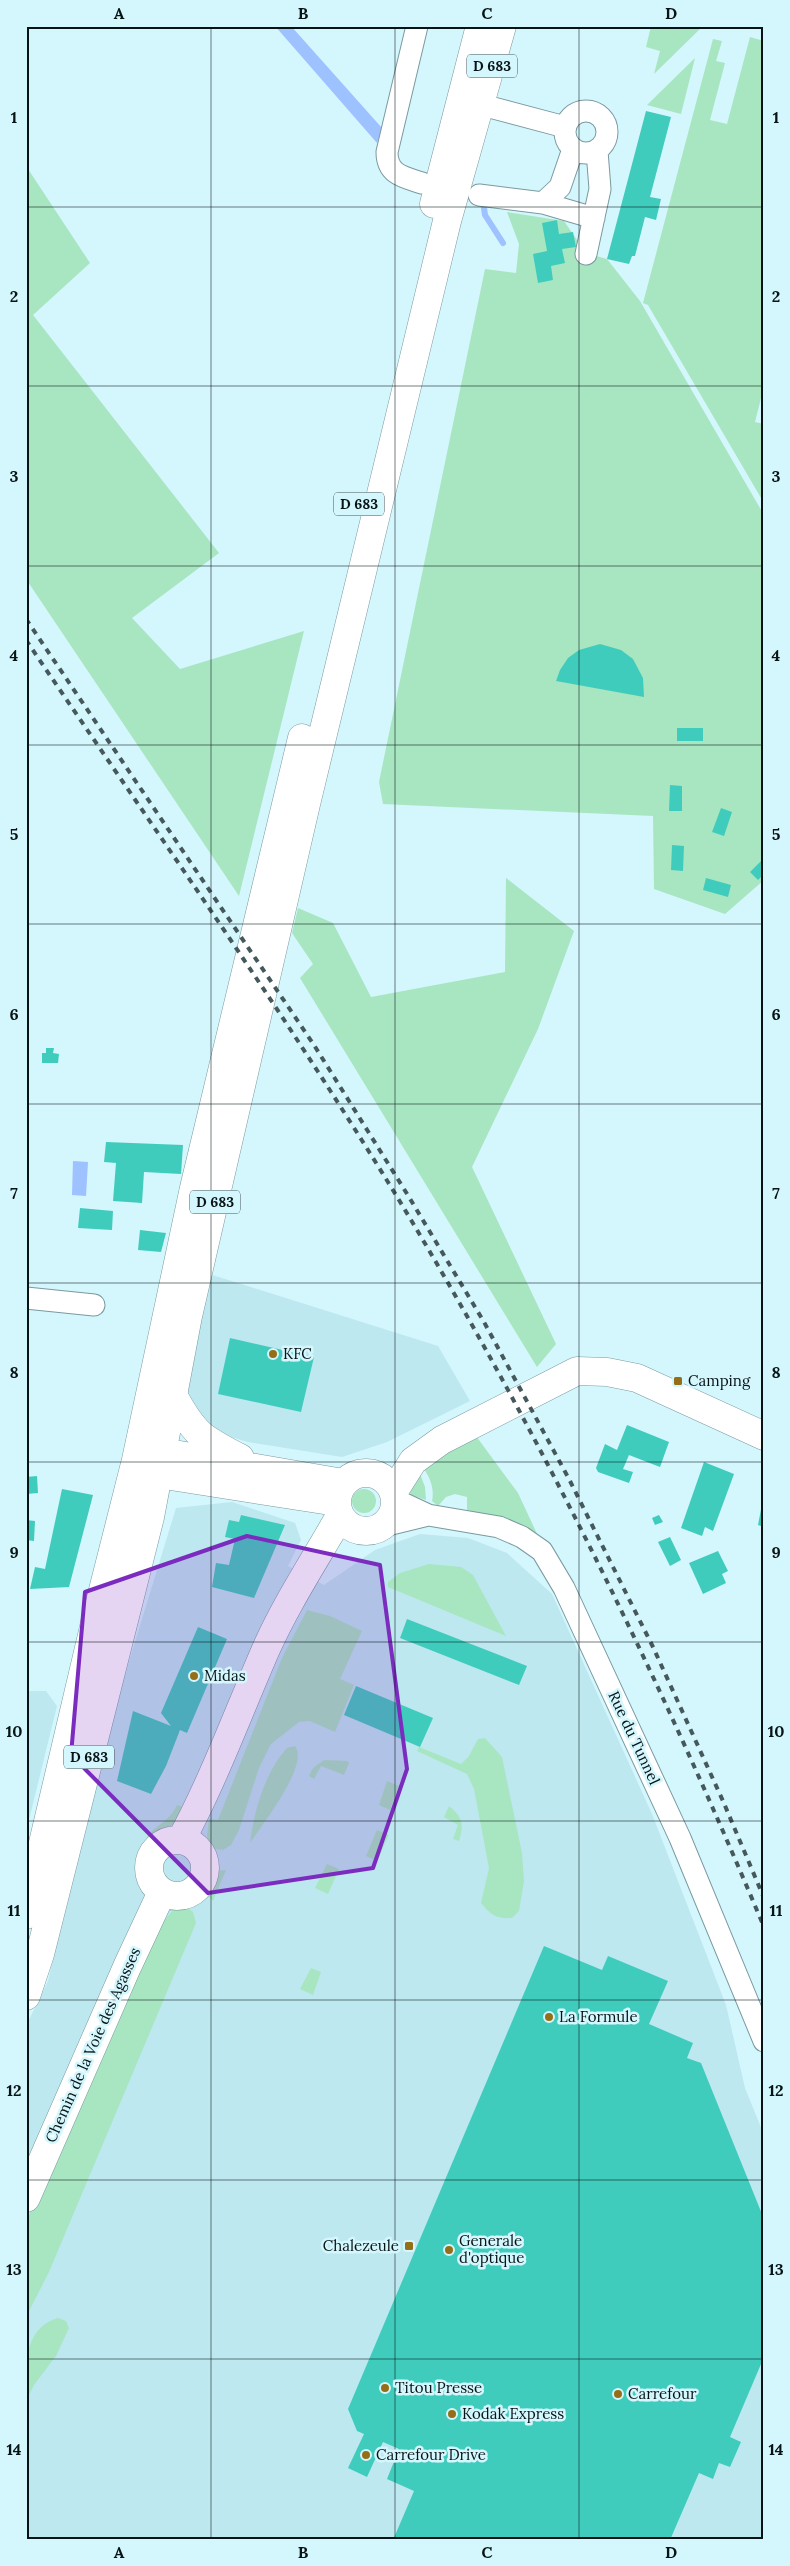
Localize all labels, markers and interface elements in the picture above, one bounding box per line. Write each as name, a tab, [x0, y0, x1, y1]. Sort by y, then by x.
text: A	[114, 3, 125, 23]
text: B	[298, 3, 309, 23]
text: C	[481, 3, 493, 23]
text: D	[665, 3, 677, 23]
road number: D 683	[467, 54, 517, 78]
text: 1	[11, 107, 17, 127]
text: 1	[773, 107, 779, 127]
text: 2	[10, 286, 18, 306]
text: 2	[772, 286, 780, 306]
text: 3	[10, 466, 19, 486]
text: 3	[772, 466, 781, 486]
road number: D 683	[334, 492, 384, 516]
text: 4	[10, 645, 19, 665]
text: 4	[772, 645, 781, 665]
text: 5	[10, 824, 19, 844]
text: 5	[772, 824, 781, 844]
text: 6	[9, 1004, 19, 1024]
text: 6	[771, 1004, 781, 1024]
text: 7	[10, 1183, 18, 1203]
text: 7	[772, 1183, 780, 1203]
road number: D 683	[190, 1190, 240, 1214]
place label: KFC	[283, 1344, 312, 1363]
marker: KFC	[267, 1348, 279, 1360]
text: 8	[9, 1362, 19, 1382]
text: 8	[771, 1362, 781, 1382]
place label: Camping	[688, 1371, 751, 1390]
marker: Camping	[672, 1375, 684, 1387]
text: 9	[9, 1542, 19, 1562]
text: 9	[771, 1542, 781, 1562]
place label: Midas	[204, 1666, 246, 1685]
marker: Midas	[188, 1670, 200, 1682]
street label: Rue du Tunnel	[604, 1688, 664, 1788]
text: 10	[6, 1721, 22, 1741]
text: 10	[768, 1721, 784, 1741]
road number: D 683	[64, 1745, 114, 1768]
text: 11	[8, 1900, 21, 1920]
text: 11	[770, 1900, 783, 1920]
street label: Chemin de la Voie des Agasses	[41, 1944, 144, 2145]
place label: La Formule	[559, 2007, 638, 2026]
marker: La Formule	[543, 2011, 555, 2023]
text: 12	[6, 2080, 22, 2100]
text: 12	[768, 2080, 784, 2100]
place label: Generale d'optique	[459, 2231, 524, 2267]
place label: Chalezeule	[323, 2236, 399, 2255]
marker: Chalezeule	[403, 2240, 415, 2252]
marker: Generale d'optique	[443, 2244, 455, 2256]
text: 13	[6, 2259, 22, 2279]
text: 13	[768, 2259, 784, 2279]
place label: Titou Presse	[395, 2378, 482, 2397]
marker: Titou Presse	[379, 2382, 391, 2394]
place label: Carrefour	[628, 2384, 697, 2403]
marker: Carrefour	[612, 2388, 624, 2400]
place label: Kodak Express	[462, 2404, 564, 2423]
marker: Kodak Express	[446, 2408, 458, 2420]
text: 14	[6, 2439, 22, 2459]
text: 14	[768, 2439, 784, 2459]
place label: Carrefour Drive	[376, 2445, 486, 2464]
marker: Carrefour Drive	[360, 2449, 372, 2461]
text: A	[114, 2542, 125, 2562]
text: B	[298, 2542, 309, 2562]
text: C	[481, 2542, 493, 2562]
text: D	[665, 2542, 677, 2562]

